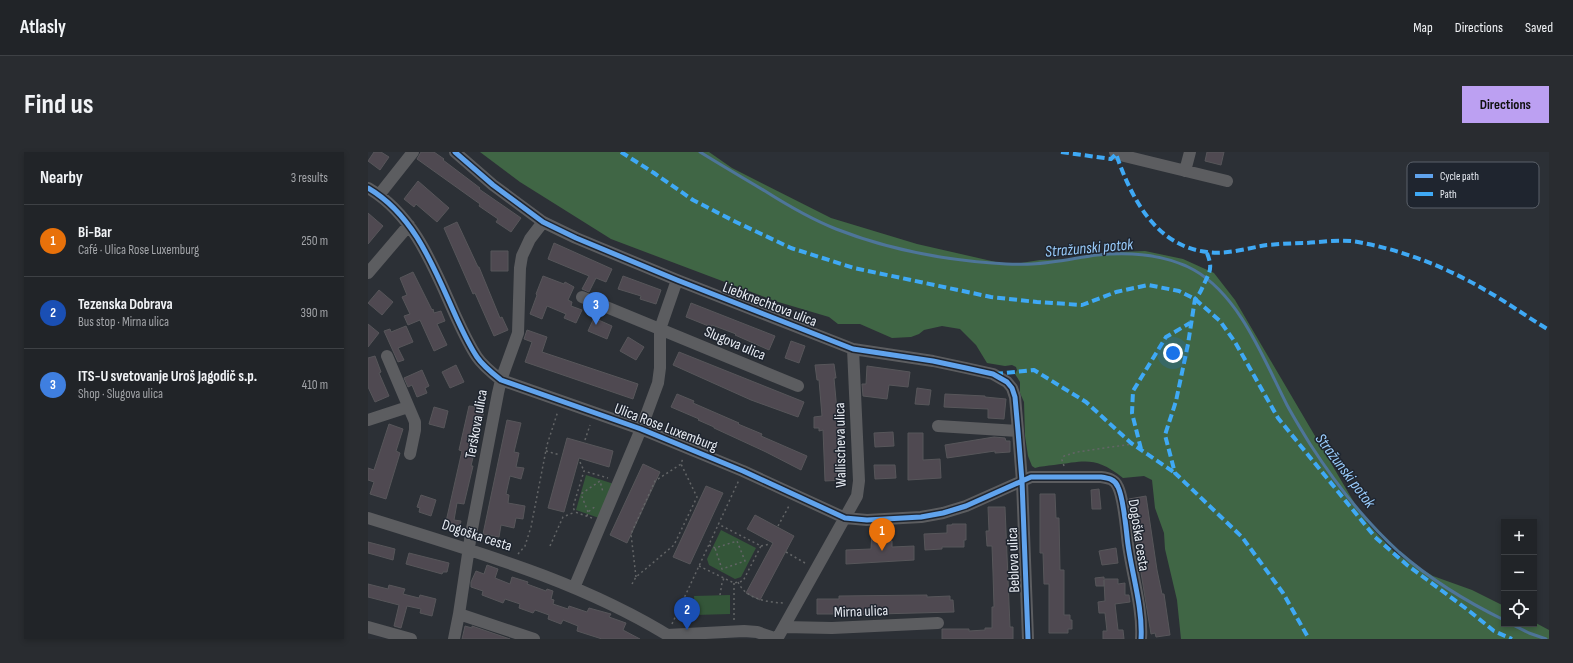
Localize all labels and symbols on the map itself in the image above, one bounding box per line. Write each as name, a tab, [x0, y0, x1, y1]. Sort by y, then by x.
legend	[1407, 162, 1539, 208]
text: Cycle path	[1440, 170, 1479, 183]
text: Path	[1440, 188, 1457, 201]
water label: Stražunski potok	[1044, 235, 1135, 262]
street label: Liebknechtova ulica	[720, 278, 820, 331]
pin: 3	[583, 292, 609, 325]
street label: Slugova ulica	[701, 322, 769, 365]
your location	[1163, 343, 1183, 363]
street label: Terškova ulica	[461, 388, 492, 460]
street label: Ulica Rose Luxemburg	[611, 399, 720, 456]
street label: Wallischeva ulica	[830, 402, 851, 488]
water label: Stražunski potok	[1311, 430, 1380, 513]
street label: Dogoška cesta	[1123, 498, 1154, 573]
street label: Dogoška cesta	[439, 515, 515, 556]
pin: 1	[869, 518, 895, 551]
street label: Beblova ulica	[1003, 527, 1024, 593]
pin: 2	[674, 597, 700, 630]
street label: Mirna ulica	[834, 601, 889, 622]

